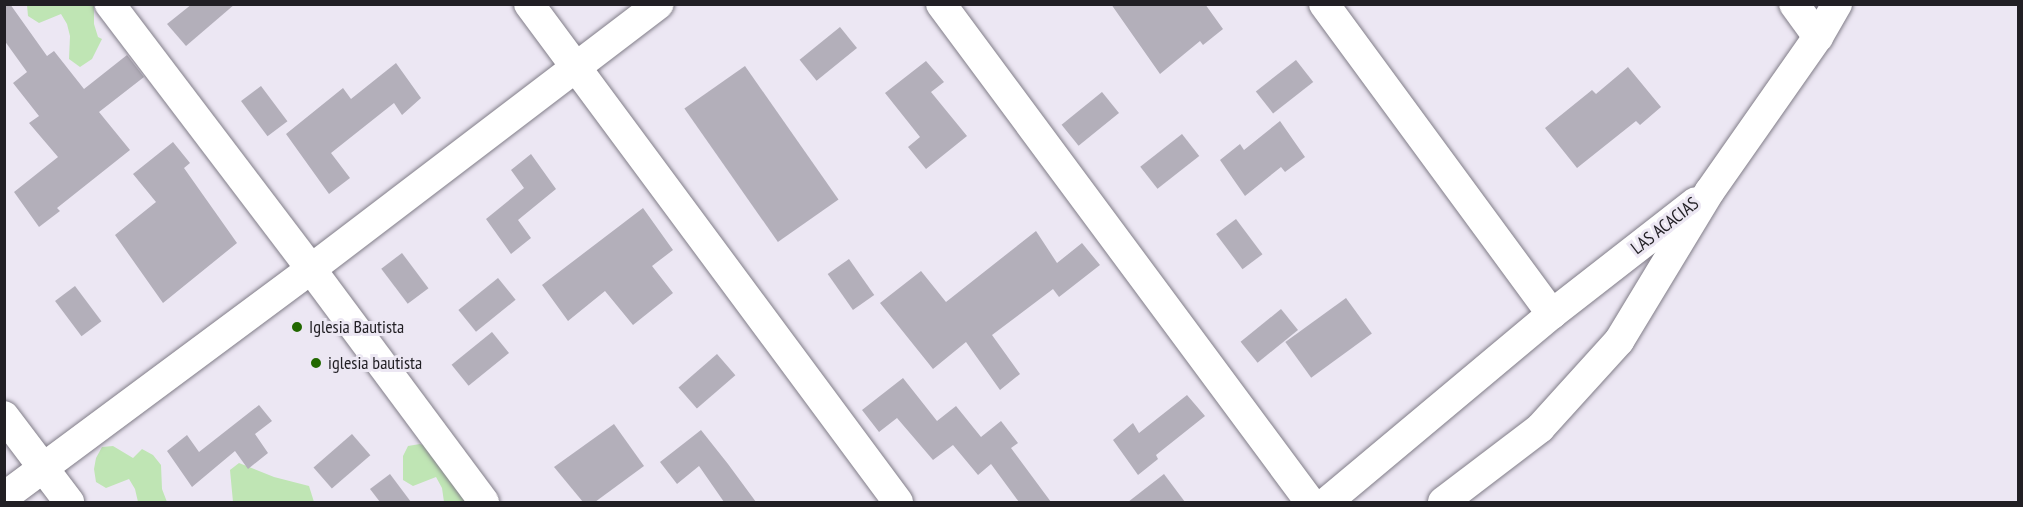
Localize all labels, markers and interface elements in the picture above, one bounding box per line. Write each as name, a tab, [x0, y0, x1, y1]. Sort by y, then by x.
street label: LAS ACACIAS	[1627, 193, 1703, 259]
place label: Iglesia Bautista	[309, 316, 404, 338]
marker: Iglesia Bautista	[290, 320, 304, 334]
place label: iglesia bautista	[328, 352, 422, 374]
marker: iglesia bautista	[309, 356, 323, 370]

